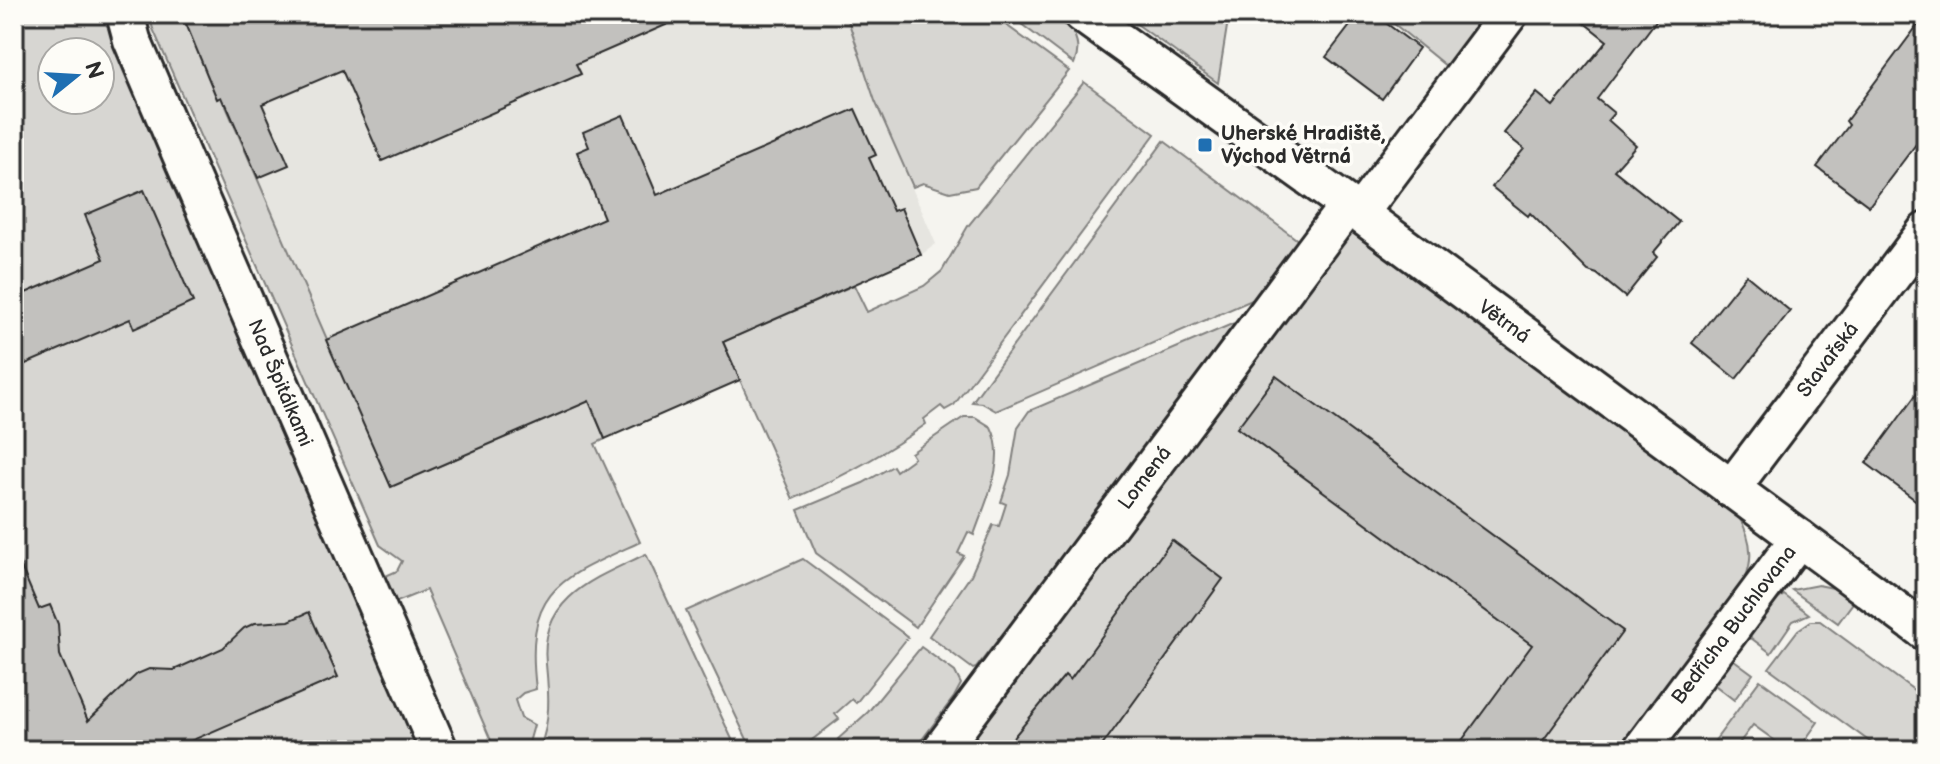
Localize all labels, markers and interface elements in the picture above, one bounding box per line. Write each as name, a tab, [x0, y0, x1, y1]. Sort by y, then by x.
north arrow	[36, 36, 116, 116]
text: N	[78, 58, 109, 82]
place label: Uherské Hradiště, Východ Větrná	[1221, 122, 1386, 169]
marker: Uherské Hradiště, Východ Větrná	[1196, 136, 1214, 154]
street label: Větrná	[1474, 295, 1534, 349]
street label: Nad Špitálkami	[242, 315, 318, 450]
street label: Stavařská	[1792, 318, 1864, 402]
street label: Lomená	[1113, 442, 1177, 514]
street label: Bedřicha Buchlovana	[1667, 541, 1801, 709]

